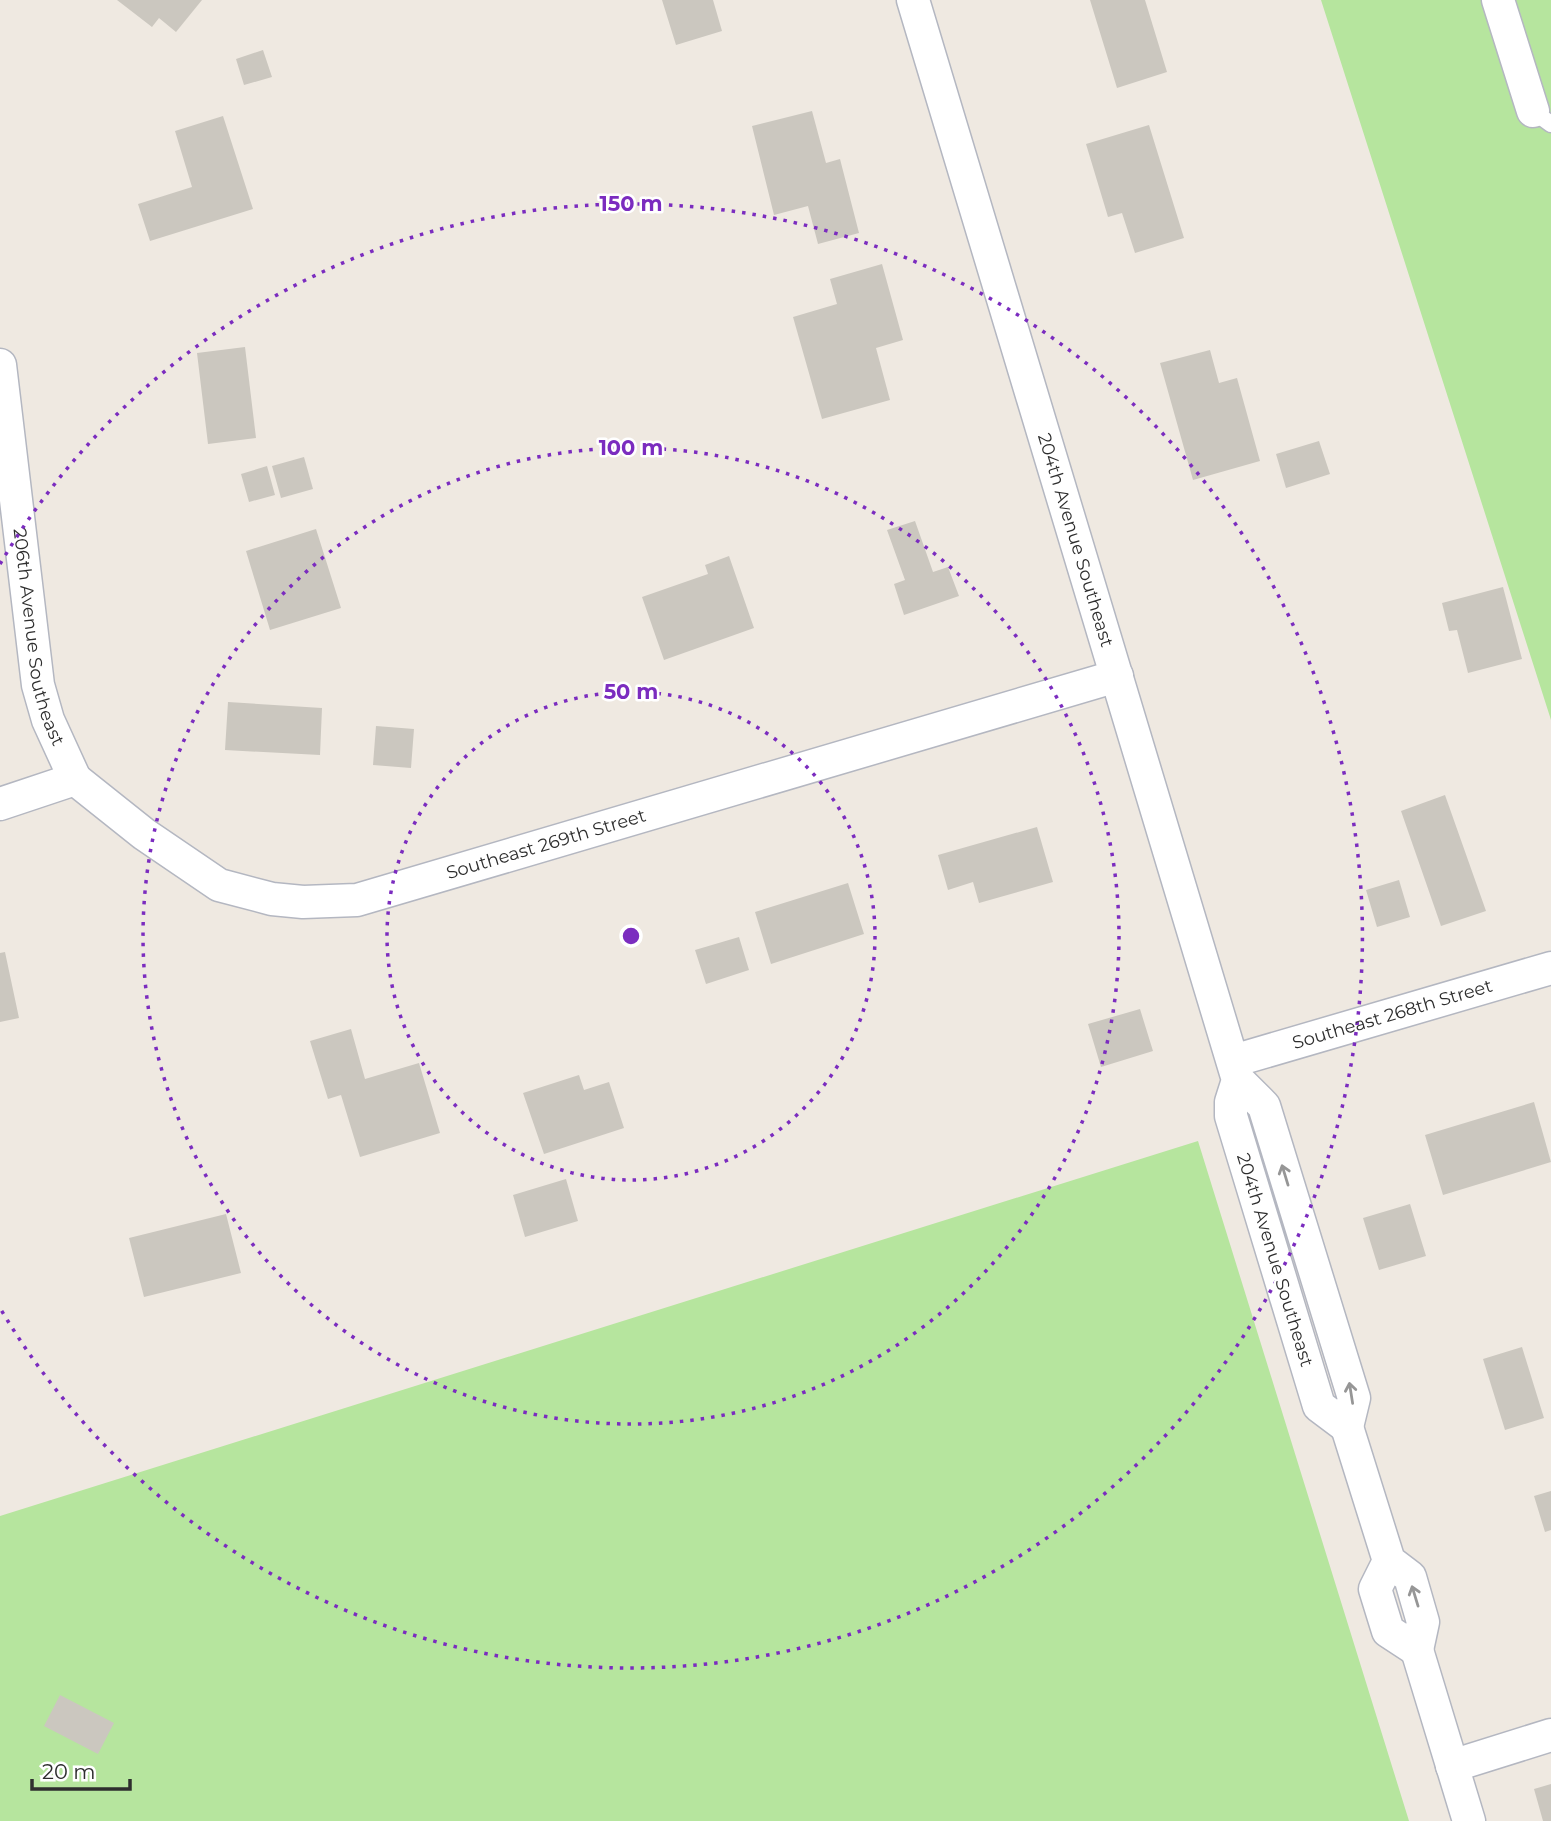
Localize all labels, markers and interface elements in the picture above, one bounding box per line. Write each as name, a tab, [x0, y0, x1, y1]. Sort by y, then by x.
text: 150 m	[600, 191, 662, 216]
street label: 204th Avenue Southeast	[1033, 431, 1118, 650]
text: 100 m	[599, 435, 663, 460]
street label: 206th Avenue Southeast	[8, 527, 69, 749]
text: 50 m	[604, 679, 658, 704]
street label: Southeast 269th Street	[444, 804, 648, 884]
centre of rings	[619, 924, 643, 948]
street label: Southeast 268th Street	[1290, 975, 1495, 1054]
street label: 204th Avenue Southeast	[1232, 1151, 1318, 1369]
one-way arrow	[1278, 1165, 1290, 1187]
one-way arrow	[1344, 1382, 1357, 1405]
one-way arrow	[1408, 1585, 1421, 1607]
scale bar	[32, 1748, 130, 1792]
text: 20 m	[42, 1759, 96, 1784]

